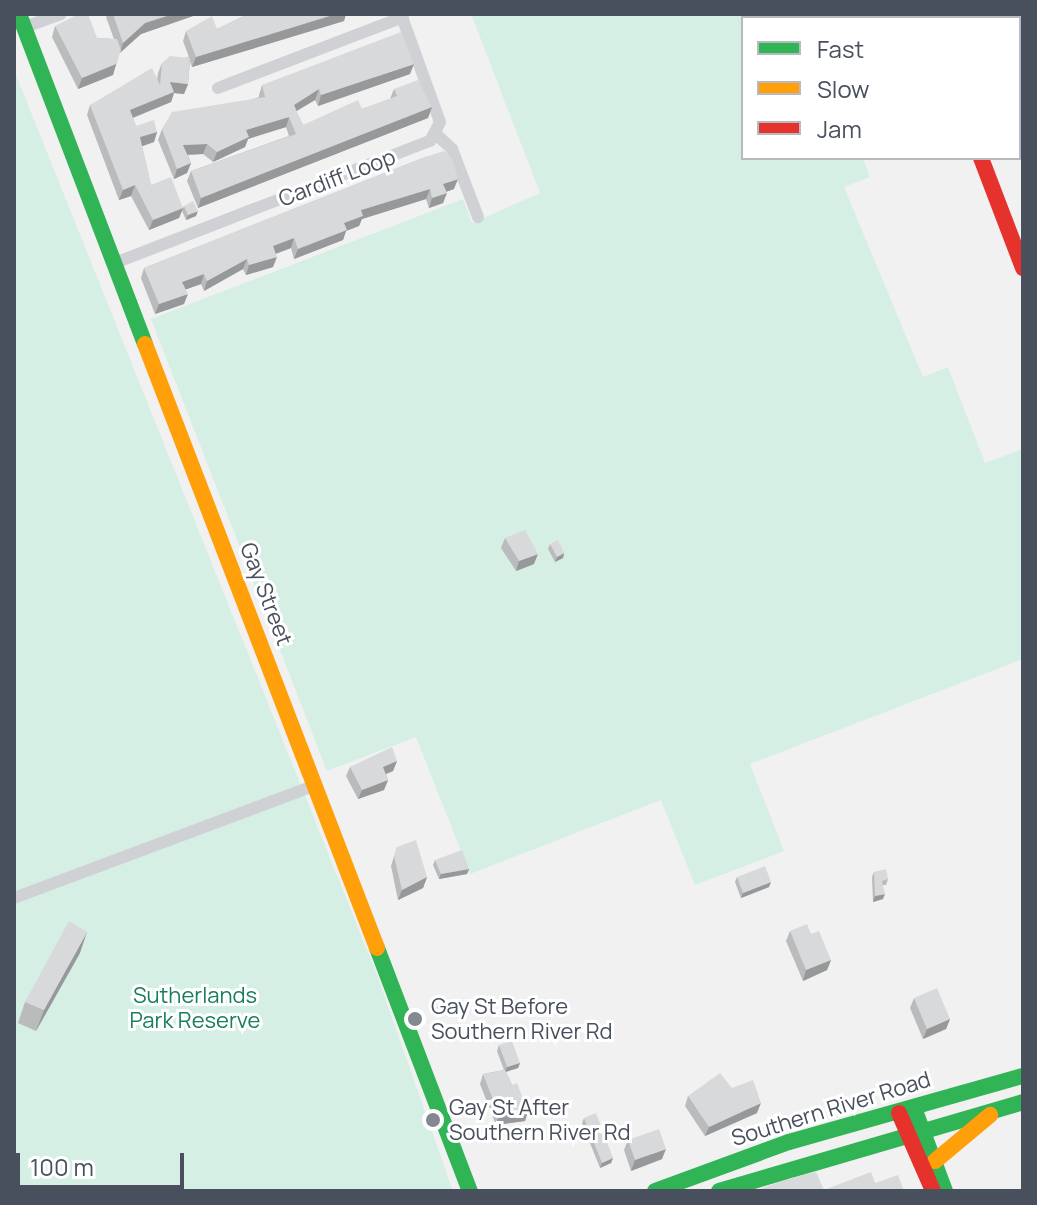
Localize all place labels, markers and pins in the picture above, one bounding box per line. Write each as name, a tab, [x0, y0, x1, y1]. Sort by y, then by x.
place label: Gay St Before Southern River Rd	[431, 993, 613, 1044]
marker: Gay St Before Southern River Rd	[406, 1010, 424, 1028]
place label: Gay St After Southern River Rd	[449, 1094, 631, 1146]
marker: Gay St After Southern River Rd	[424, 1111, 442, 1129]

